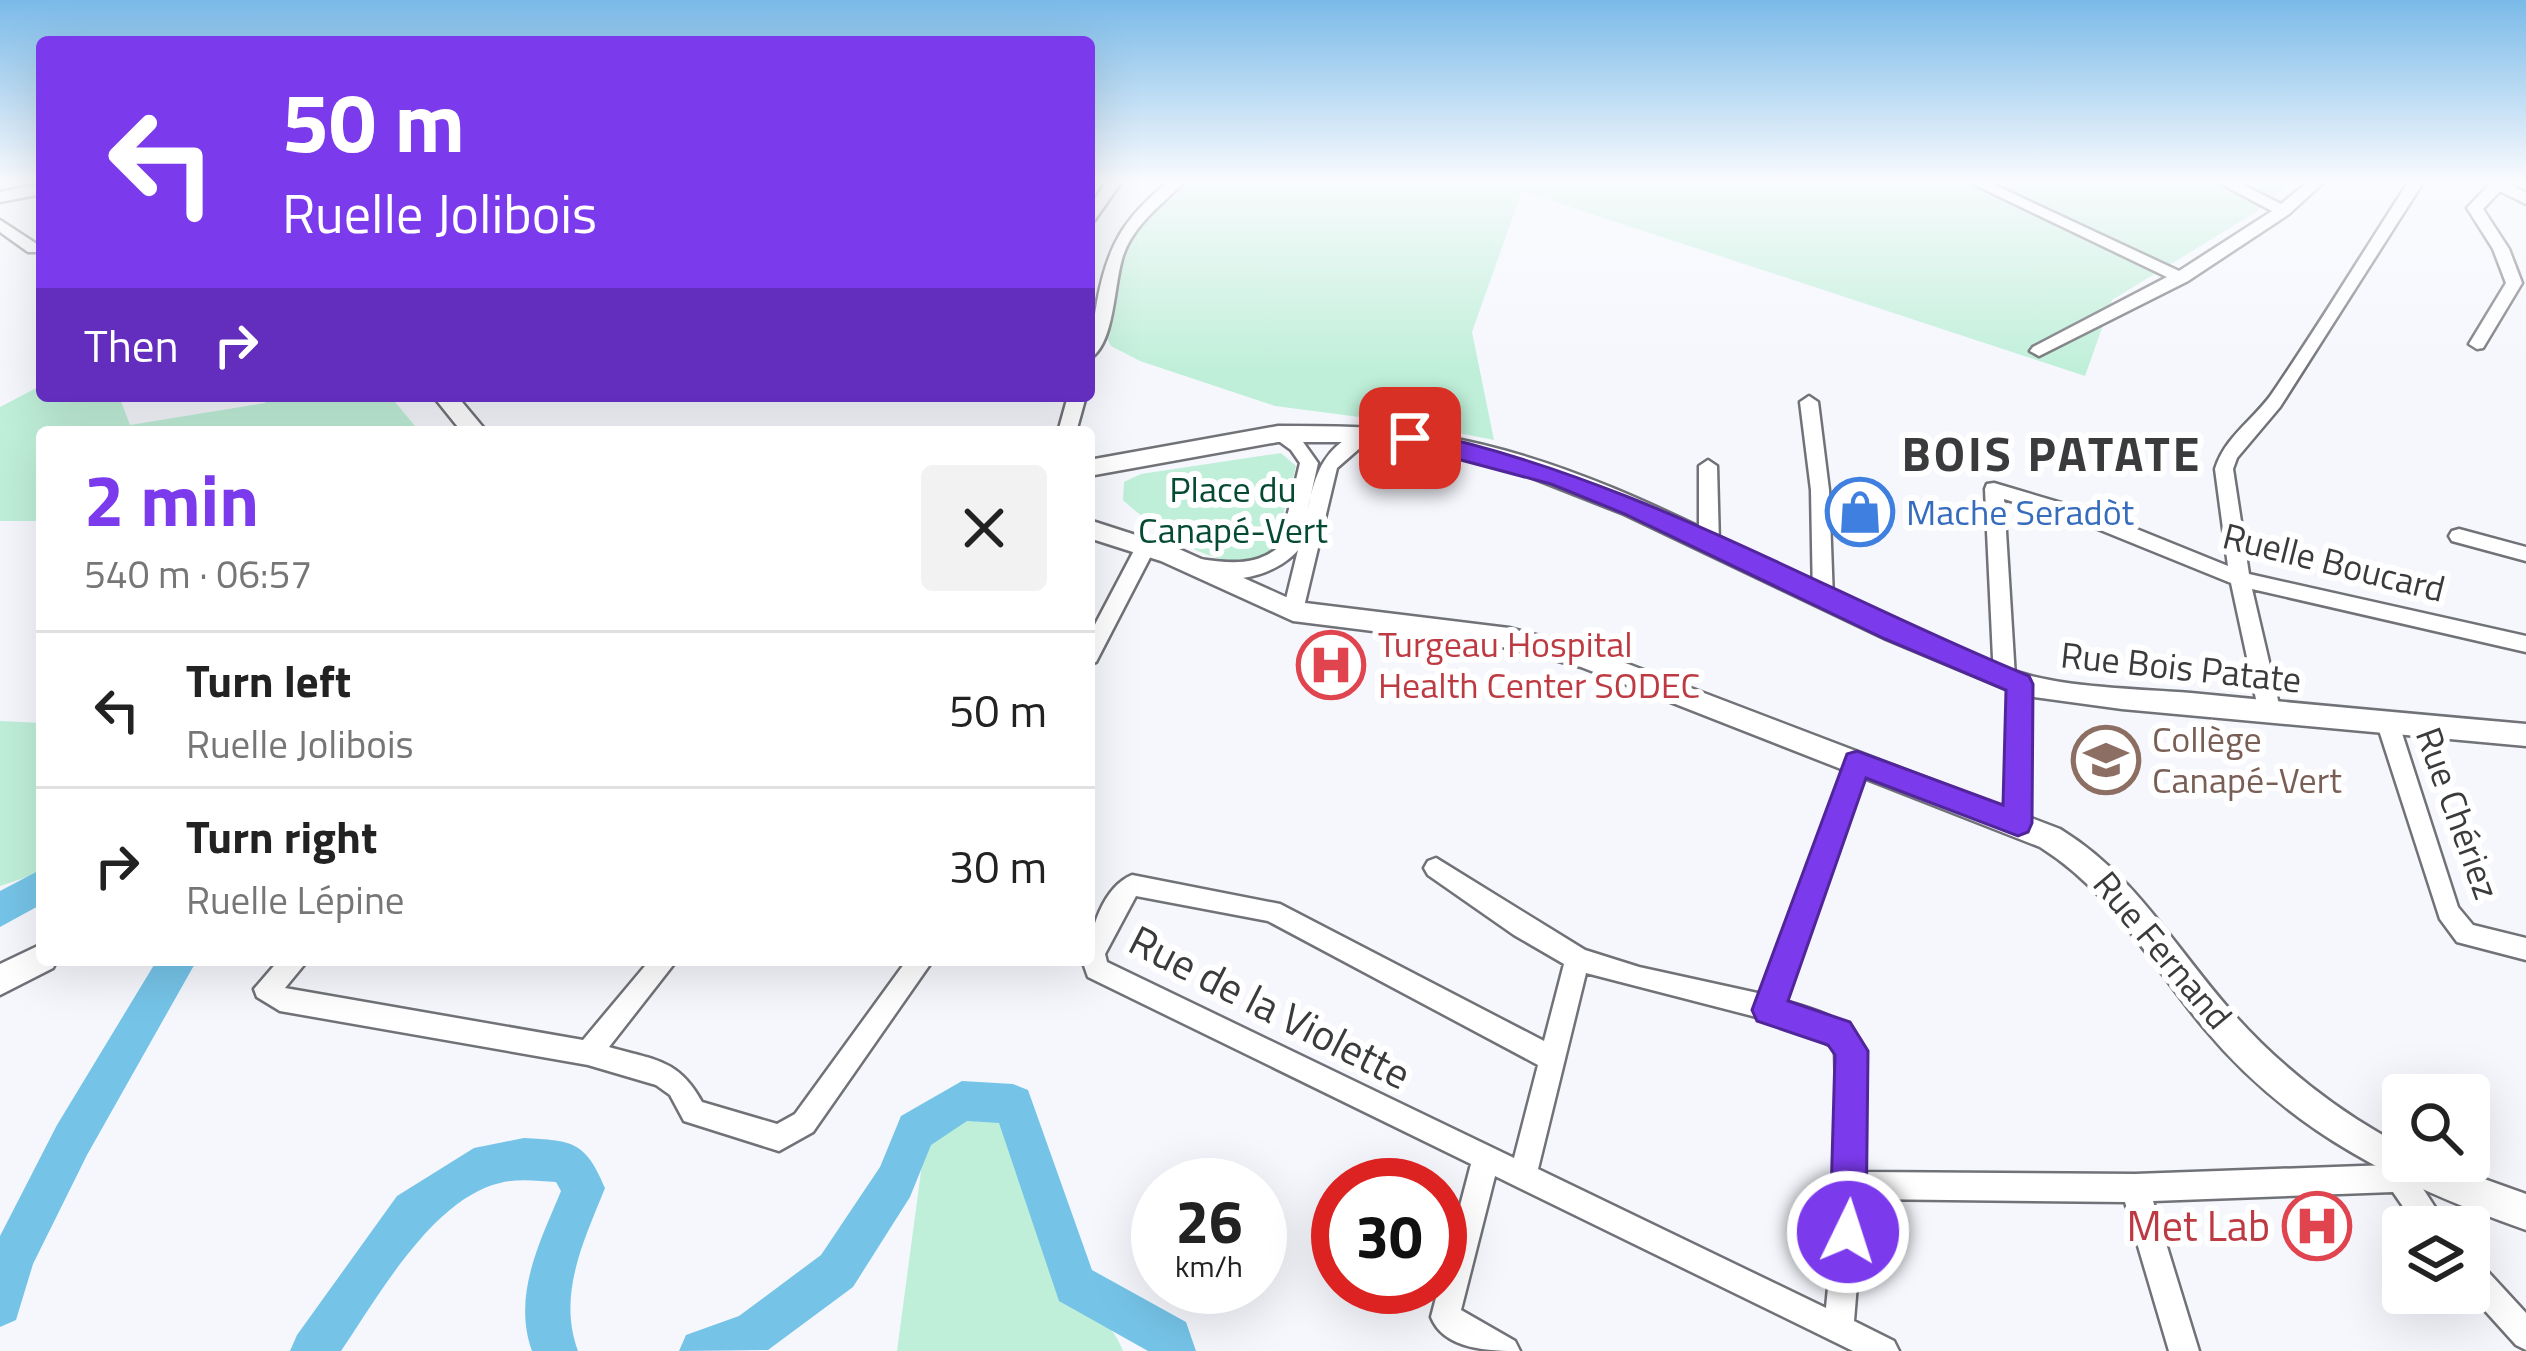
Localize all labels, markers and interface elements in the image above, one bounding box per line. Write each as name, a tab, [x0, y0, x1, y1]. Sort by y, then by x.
text: 50 m	[282, 57, 465, 185]
icon: left	[84, 84, 240, 240]
text: Ruelle Jolibois	[282, 172, 597, 254]
text: Then	[84, 311, 179, 379]
icon: right	[203, 312, 269, 378]
pin	[1359, 387, 1461, 489]
icon: arrive	[1377, 405, 1443, 471]
district label: BOIS PATATE	[1902, 417, 2202, 490]
text: 2 min	[84, 444, 259, 554]
park label: Place du Canapé-Vert	[1138, 461, 1328, 557]
button: close	[921, 465, 1047, 591]
shop icon: Mache Seradòt	[1825, 477, 1895, 547]
place label: Mache Seradòt	[1906, 484, 2134, 539]
street label: Ruelle Boucard	[2217, 507, 2451, 616]
text: 540 m · 06:57	[84, 544, 312, 603]
place label: Turgeau Hospital Health Center SODEC	[1378, 616, 1700, 712]
street label: Rue Bois Patate	[2058, 627, 2304, 706]
hospital icon: Turgeau Hospital Health Center SODEC	[1296, 630, 1366, 700]
text: Turn left	[186, 646, 351, 714]
text: 50 m	[949, 676, 1047, 744]
icon: left	[84, 677, 150, 743]
place label: Collège Canapé-Vert	[2152, 711, 2342, 807]
text: Ruelle Jolibois	[186, 714, 414, 773]
street label: Rue Chériez	[2402, 719, 2515, 906]
school or university icon: Collège Canapé-Vert	[2071, 725, 2141, 795]
text: Turn right	[186, 802, 377, 870]
text: 30 m	[949, 832, 1047, 900]
icon: right	[84, 833, 150, 899]
street label: Rue Fernand	[2081, 858, 2246, 1041]
text: Ruelle Lépine	[186, 870, 405, 929]
street label: Rue de la Violette	[1119, 908, 1422, 1105]
map controls	[2382, 1074, 2490, 1314]
button: search	[2382, 1074, 2490, 1182]
speed limit sign: 30	[1311, 1158, 1467, 1314]
position arrow	[1785, 1169, 1911, 1295]
text: 26	[1175, 1175, 1243, 1266]
hospital icon: Met Lab	[2282, 1191, 2352, 1261]
place label: Met Lab	[2127, 1193, 2270, 1257]
button: layers	[2382, 1206, 2490, 1314]
text: km/h	[1175, 1243, 1243, 1289]

